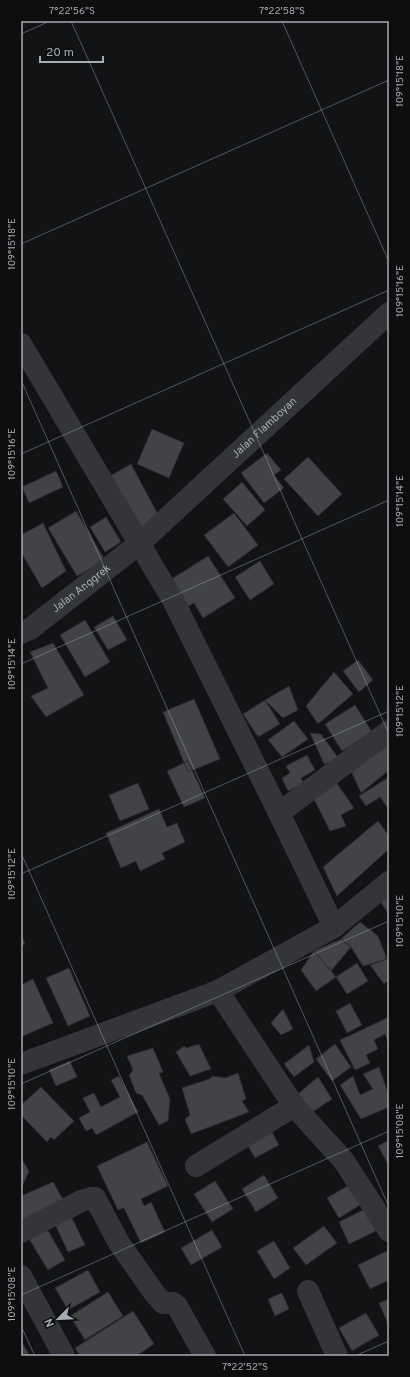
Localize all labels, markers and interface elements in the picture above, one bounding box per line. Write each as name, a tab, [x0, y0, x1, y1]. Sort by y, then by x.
text: 7°22'56"S	[49, 5, 95, 18]
text: 7°22'58"S	[259, 5, 305, 18]
scale bar	[40, 38, 103, 64]
text: 20 m	[46, 45, 74, 61]
text: 109°15'18"E	[394, 55, 407, 107]
text: 109°15'18"E	[6, 218, 19, 270]
text: 109°15'16"E	[394, 265, 407, 317]
street label: Jalan Flamboyan	[229, 394, 300, 462]
text: 109°15'16"E	[6, 428, 19, 480]
text: 109°15'14"E	[394, 475, 407, 527]
street label: Jalan Anggrek	[49, 561, 114, 616]
text: 109°15'14"E	[6, 638, 19, 690]
text: 109°15'12"E	[394, 685, 407, 737]
text: 109°15'12"E	[6, 848, 19, 900]
text: 109°15'10"E	[394, 895, 407, 947]
text: 109°15'10"E	[6, 1058, 19, 1110]
text: 109°15'08"E	[394, 1104, 407, 1158]
text: 109°15'08"E	[6, 1267, 19, 1321]
north arrow	[38, 1299, 78, 1339]
text: N	[42, 1316, 58, 1329]
text: 7°22'52"S	[222, 1361, 268, 1374]

